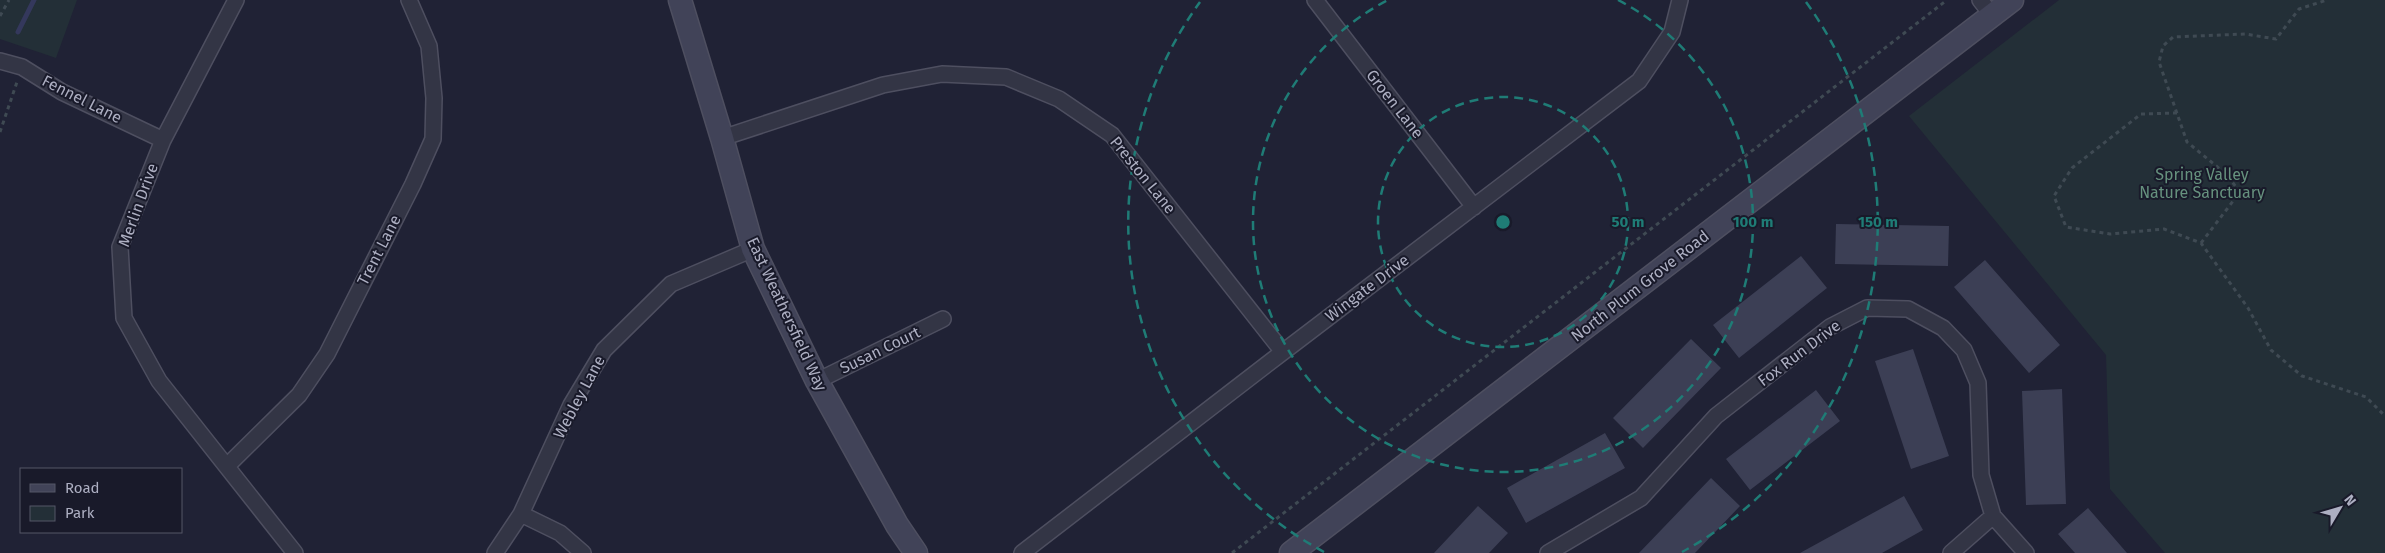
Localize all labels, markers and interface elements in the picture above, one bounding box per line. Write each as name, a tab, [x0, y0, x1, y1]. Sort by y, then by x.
street label: Groen Lane	[1362, 66, 1428, 142]
street label: Fennel Lane	[39, 71, 125, 127]
street label: Preston Lane	[1106, 133, 1180, 217]
street label: Merlin Drive	[114, 161, 162, 249]
park label: Spring Valley Nature Sanctuary	[2139, 165, 2265, 202]
street label: Trent Lane	[353, 212, 405, 288]
centre of rings	[1494, 213, 1512, 231]
text: 50 m	[1611, 213, 1645, 231]
text: 100 m	[1733, 213, 1773, 231]
text: 150 m	[1858, 213, 1898, 231]
street label: North Plum Grove Road	[1567, 226, 1713, 346]
street label: East Weathersfield Way	[743, 234, 831, 394]
street label: Wingate Drive	[1321, 250, 1413, 326]
street label: Fox Run Drive	[1754, 316, 1844, 390]
street label: Susan Court	[837, 322, 923, 378]
street label: Webley Lane	[549, 352, 609, 442]
legend	[20, 468, 182, 533]
text: Road	[65, 479, 100, 497]
north arrow	[2315, 483, 2365, 533]
text: N	[2340, 491, 2359, 509]
text: Park	[65, 504, 95, 522]

